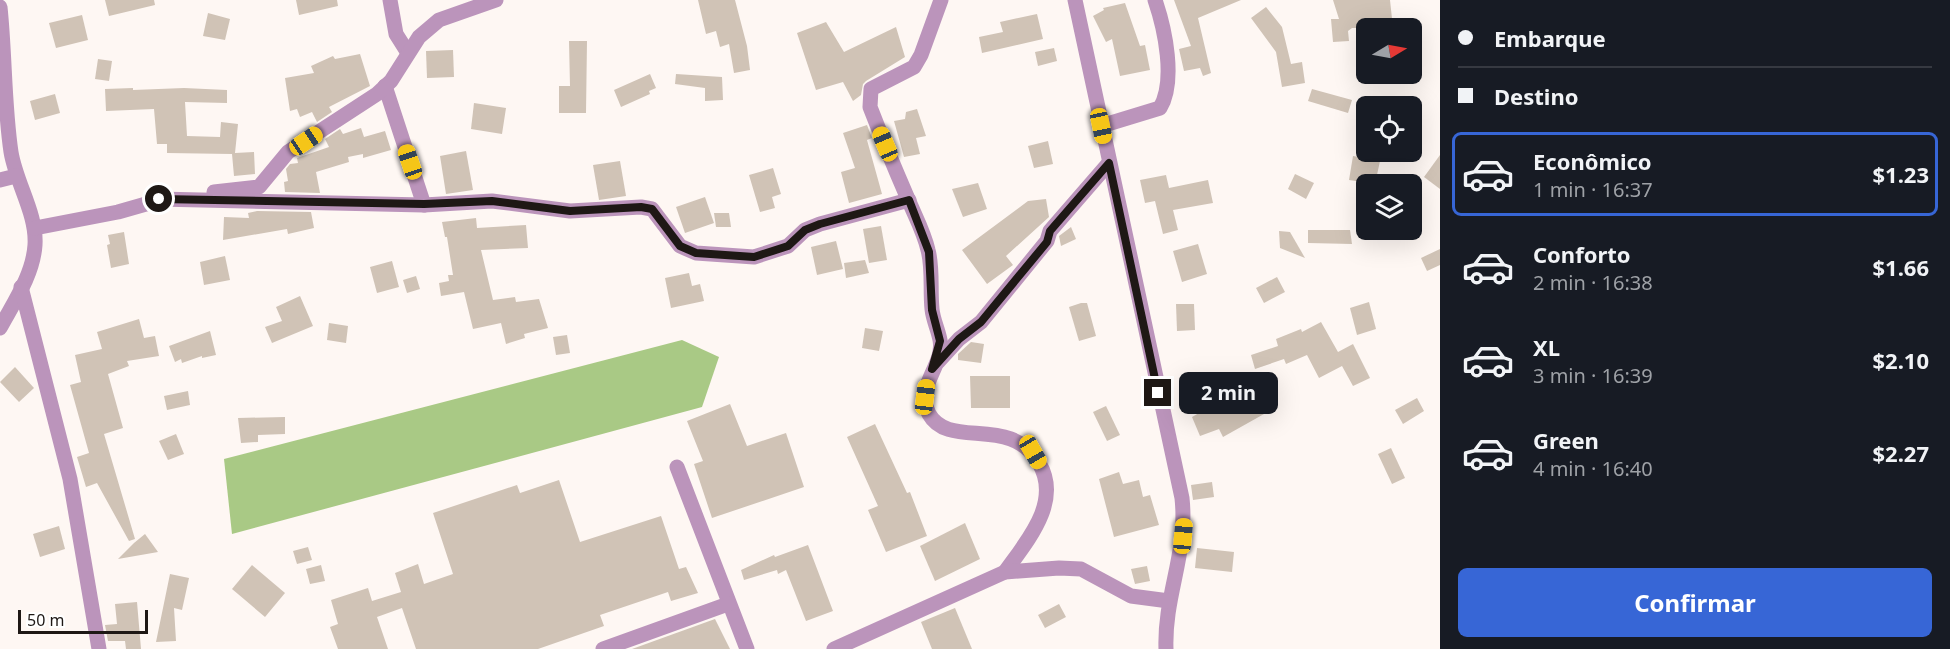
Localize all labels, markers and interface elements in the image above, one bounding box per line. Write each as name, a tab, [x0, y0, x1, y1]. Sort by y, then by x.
north arrow	[1356, 18, 1422, 84]
map controls	[1356, 18, 1422, 240]
text: Embarque	[1494, 23, 1606, 53]
text: Destino	[1494, 81, 1578, 111]
button: locate	[1356, 96, 1422, 162]
car	[1088, 107, 1114, 145]
car	[286, 123, 326, 159]
car	[870, 124, 900, 164]
car	[396, 142, 424, 182]
text: Econômico	[1533, 146, 1652, 176]
icon: car	[1461, 147, 1515, 201]
text: $1.23	[1872, 159, 1929, 189]
button: layers	[1356, 174, 1422, 240]
text: 1 min · 16:37	[1533, 176, 1653, 203]
route start	[145, 185, 172, 212]
text: Conforto	[1533, 239, 1631, 269]
icon: car	[1461, 240, 1515, 294]
text: $1.66	[1872, 252, 1929, 282]
text: 2 min · 16:38	[1533, 269, 1653, 296]
text: XL	[1533, 332, 1560, 362]
icon: car	[1461, 333, 1515, 387]
text: $2.10	[1872, 345, 1929, 375]
text: 3 min · 16:39	[1533, 362, 1653, 389]
callout: 2 min	[1179, 372, 1278, 414]
car	[914, 378, 936, 416]
route end	[1144, 379, 1171, 406]
text: 2 min	[1201, 379, 1256, 406]
text: Green	[1533, 425, 1599, 455]
icon: car	[1461, 426, 1515, 480]
car	[1016, 432, 1050, 472]
text: $2.27	[1872, 438, 1929, 468]
text: 4 min · 16:40	[1533, 455, 1653, 482]
car	[1172, 517, 1194, 555]
button: Confirmar	[1458, 568, 1932, 637]
scale bar	[18, 607, 148, 634]
text: 50 m	[27, 609, 64, 631]

